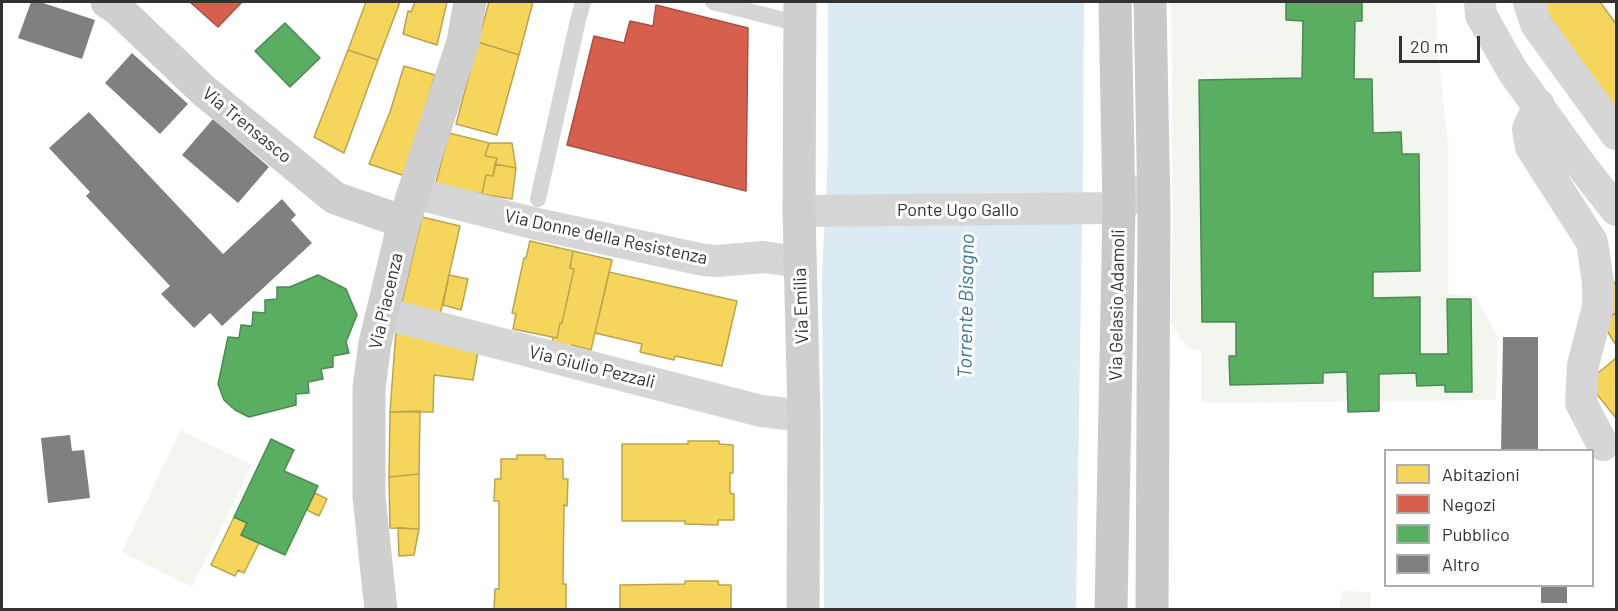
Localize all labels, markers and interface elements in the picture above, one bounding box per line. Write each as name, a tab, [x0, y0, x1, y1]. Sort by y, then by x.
scale bar	[1402, 24, 1483, 62]
text: 20 m	[1410, 35, 1448, 57]
street label: Via Trensasco	[198, 82, 296, 168]
street label: Ponte Ugo Gallo	[897, 199, 1019, 221]
street label: Via Donne della Resistenza	[503, 205, 709, 269]
street label: Via Gelasio Adamoli	[1105, 229, 1129, 381]
water label: Torrente Bisagno	[953, 234, 979, 378]
street label: Via Piacenza	[364, 251, 408, 351]
street label: Via Emilia	[789, 268, 813, 344]
street label: Via Giulio Pezzali	[527, 341, 657, 393]
legend	[1384, 449, 1594, 587]
text: Abitazioni	[1442, 463, 1520, 485]
text: Negozi	[1442, 493, 1496, 515]
text: Pubblico	[1442, 523, 1510, 545]
text: Altro	[1442, 553, 1480, 575]

